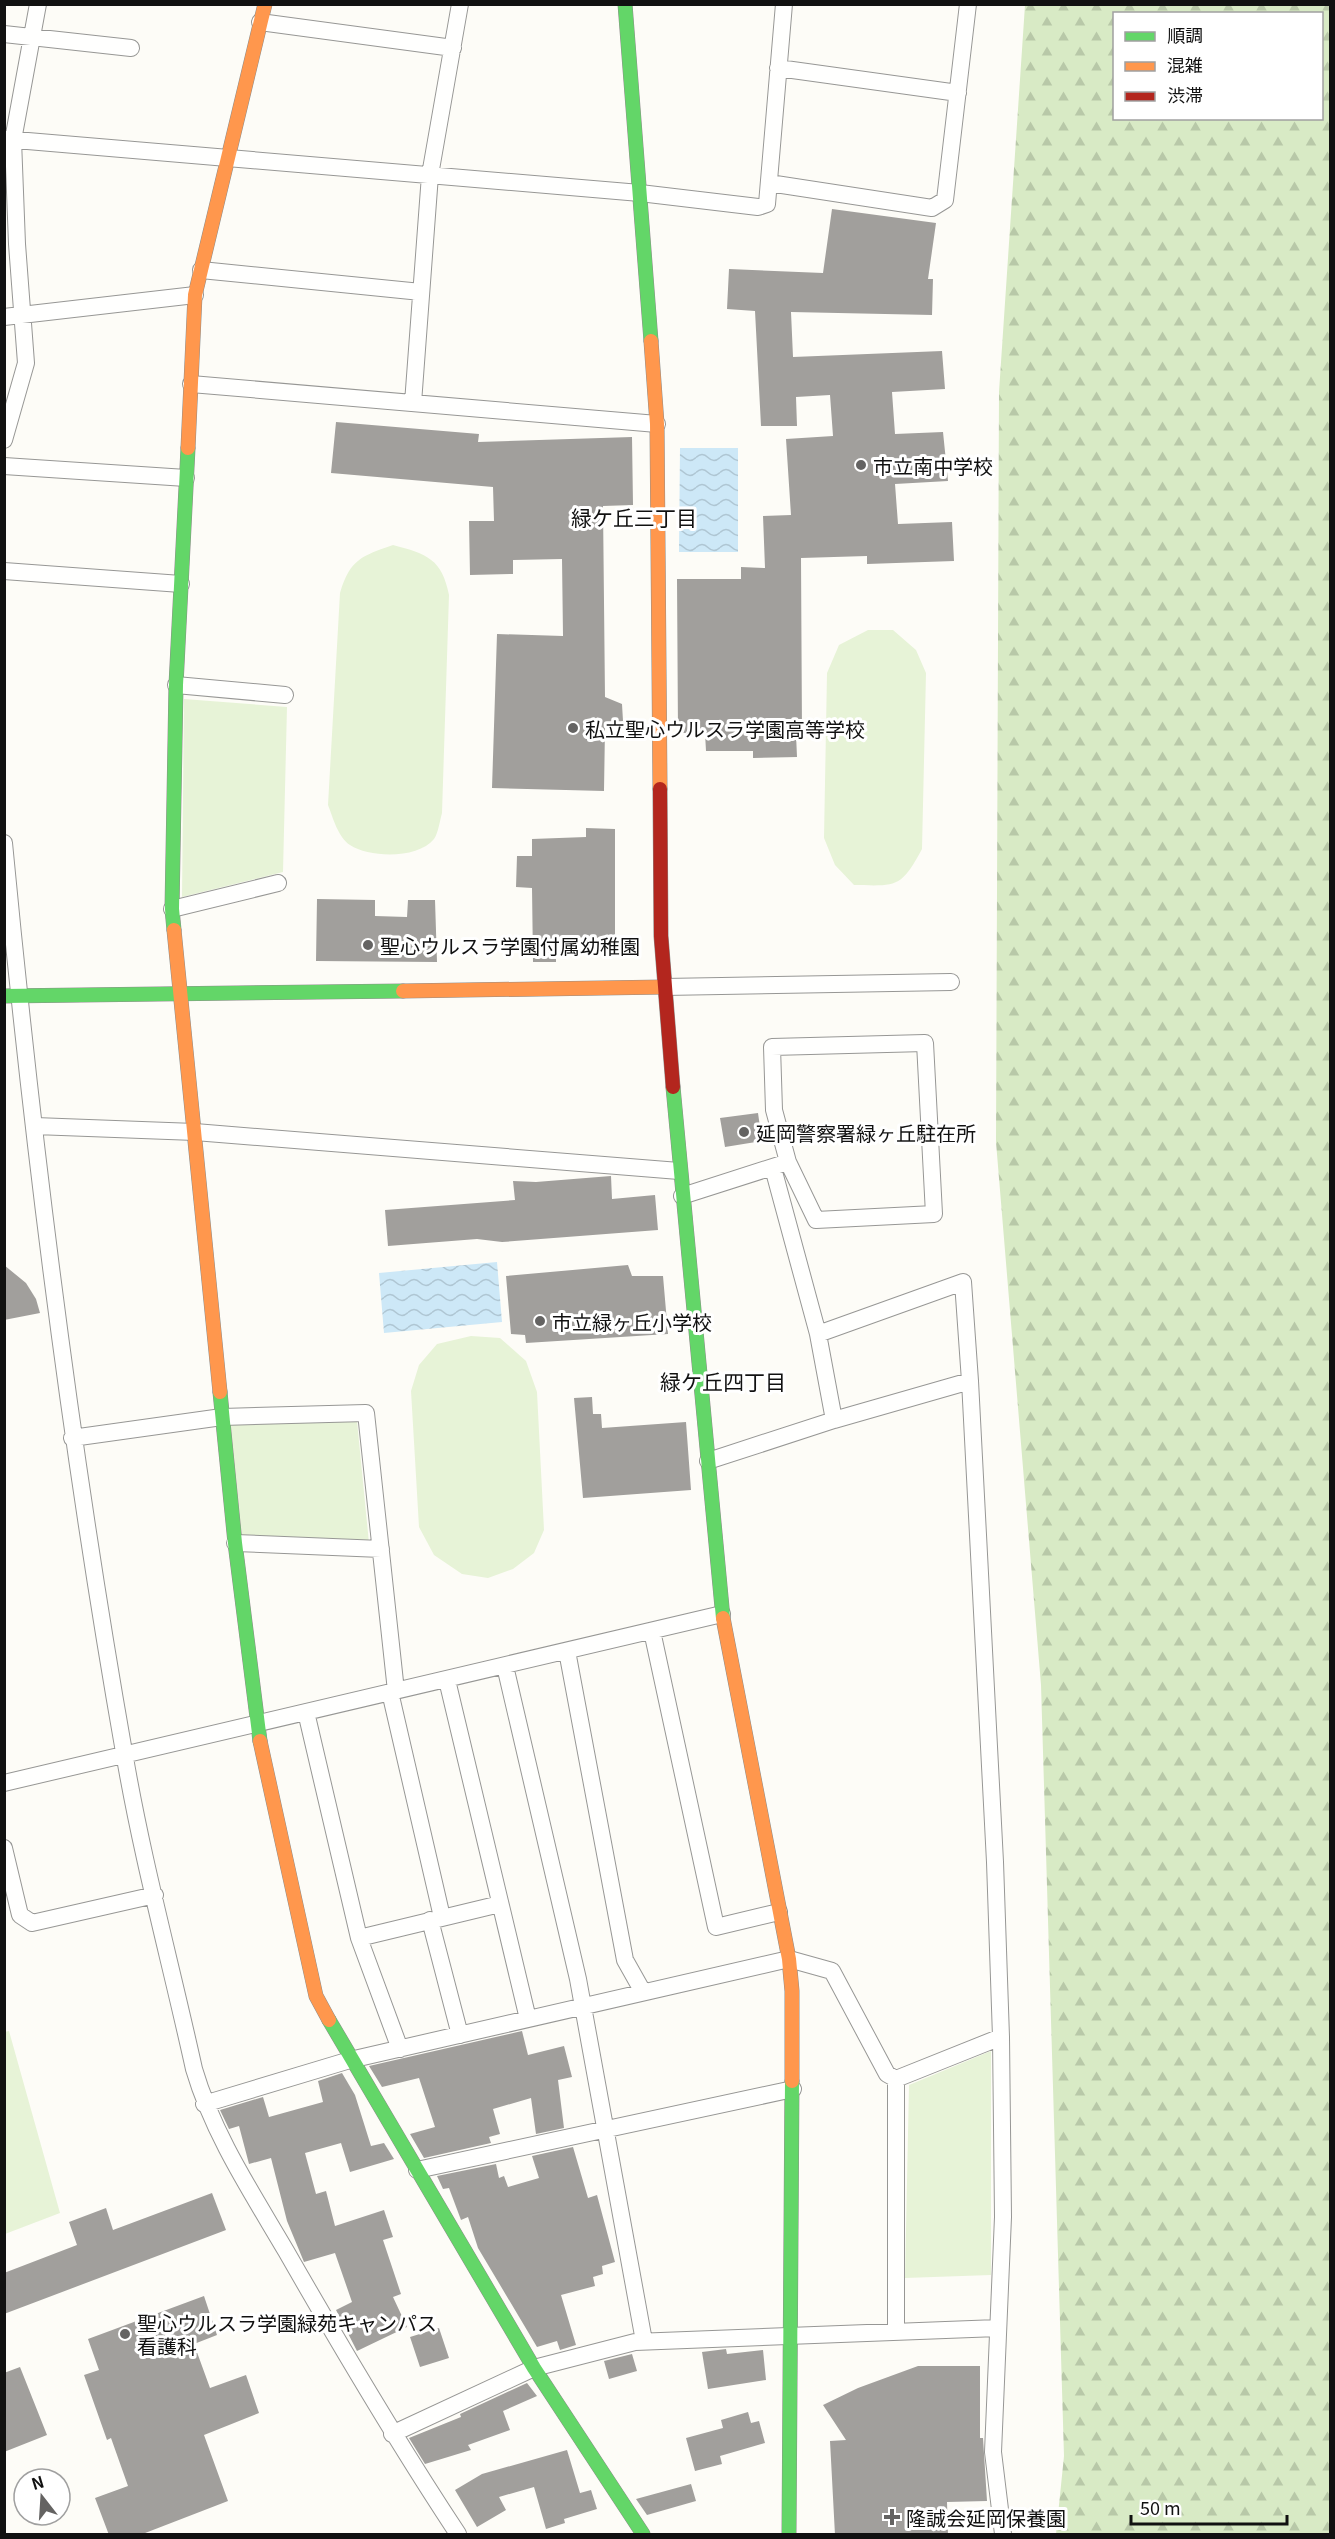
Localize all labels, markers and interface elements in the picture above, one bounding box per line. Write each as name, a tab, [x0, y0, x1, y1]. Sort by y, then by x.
legend	[1113, 12, 1323, 120]
text: 順調	[1167, 21, 1203, 47]
text: 混雑	[1167, 51, 1203, 77]
text: 渋滞	[1167, 81, 1203, 107]
place label: 市立南中学校	[873, 451, 993, 480]
marker: 市立南中学校	[854, 458, 868, 472]
district label: 緑ケ丘三丁目	[571, 502, 697, 532]
place label: 私立聖心ウルスラ学園高等学校	[585, 714, 865, 743]
marker: 私立聖心ウルスラ学園高等学校	[566, 721, 580, 735]
place label: 聖心ウルスラ学園付属幼稚園	[380, 931, 640, 960]
marker: 聖心ウルスラ学園付属幼稚園	[361, 938, 375, 952]
place label: 延岡警察署緑ヶ丘駐在所	[756, 1118, 976, 1147]
marker: 延岡警察署緑ヶ丘駐在所	[737, 1125, 751, 1139]
place label: 市立緑ヶ丘小学校	[552, 1307, 712, 1336]
marker: 市立緑ヶ丘小学校	[533, 1314, 547, 1328]
district label: 緑ケ丘四丁目	[660, 1366, 786, 1396]
place label: 聖心ウルスラ学園緑苑キャンパス 看護科	[137, 2308, 437, 2360]
marker: 聖心ウルスラ学園緑苑キャンパス 看護科	[118, 2327, 132, 2341]
north arrow	[12, 2467, 72, 2527]
text: N	[28, 2468, 47, 2495]
scale bar	[1131, 2488, 1287, 2526]
text: 50 m	[1140, 2494, 1181, 2520]
place label: 隆誠会延岡保養園	[906, 2503, 1066, 2532]
marker: 隆誠会延岡保養園	[883, 2508, 901, 2526]

